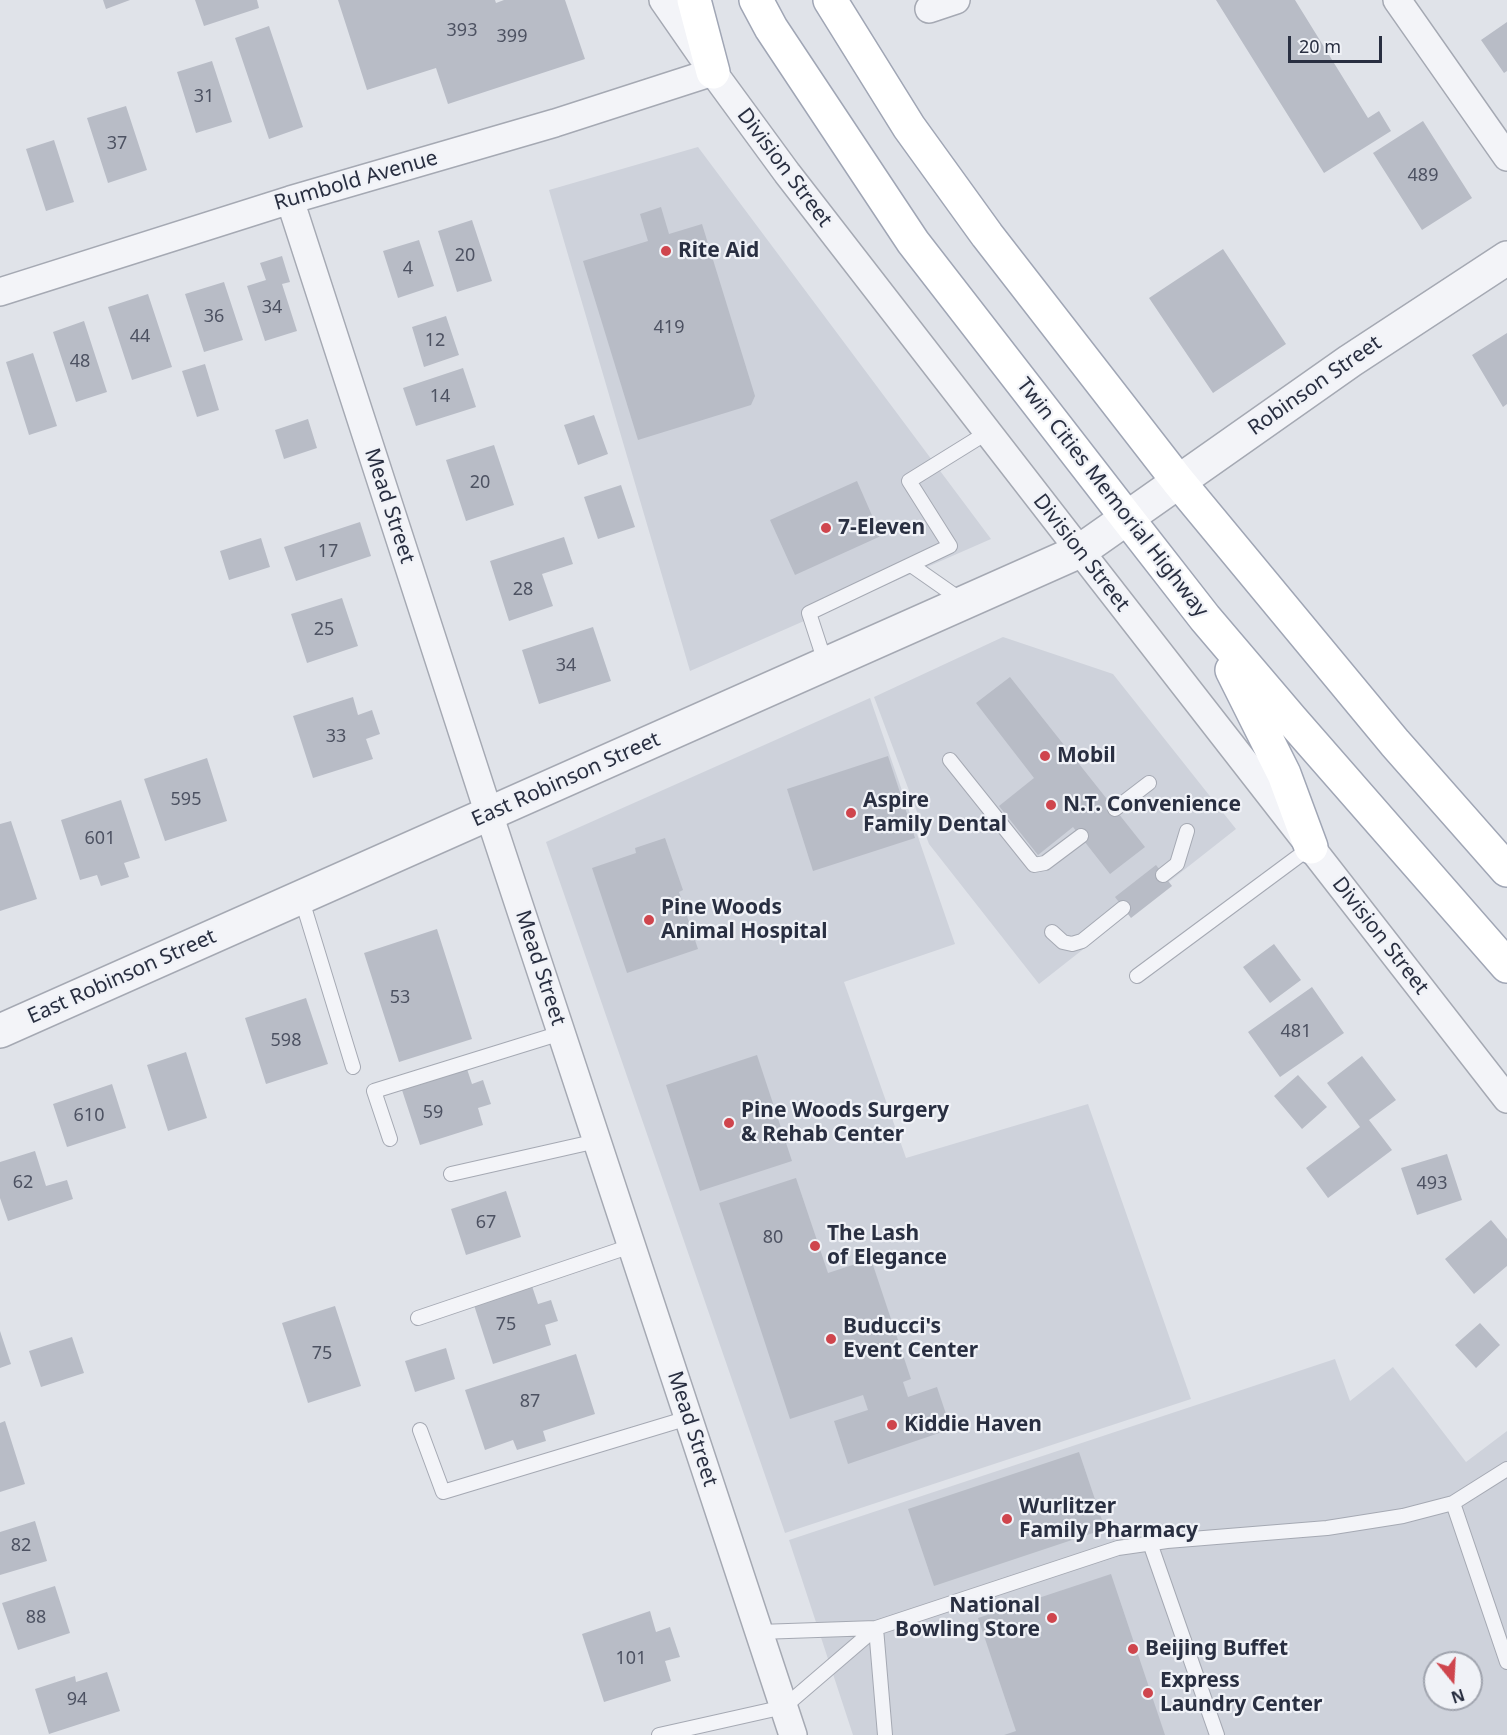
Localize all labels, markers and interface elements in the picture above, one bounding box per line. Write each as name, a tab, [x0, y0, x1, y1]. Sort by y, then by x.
house number: 393	[447, 20, 477, 42]
scale bar	[1291, 24, 1386, 62]
house number: 399	[497, 26, 527, 48]
text: 20 m	[1299, 34, 1341, 58]
house number: 31	[194, 86, 214, 108]
street label: Division Street	[731, 104, 837, 232]
house number: 37	[107, 133, 127, 155]
street label: Rumbold Avenue	[271, 146, 441, 216]
house number: 489	[1408, 165, 1438, 187]
place label: Rite Aid	[678, 238, 759, 264]
marker: Rite Aid	[659, 244, 673, 258]
house number: 20	[455, 245, 475, 267]
house number: 4	[403, 258, 413, 280]
house number: 34	[262, 297, 282, 319]
house number: 36	[204, 306, 224, 328]
house number: 419	[654, 317, 684, 339]
house number: 44	[130, 326, 150, 348]
house number: 12	[425, 330, 445, 352]
street label: Robinson Street	[1244, 331, 1386, 441]
house number: 48	[70, 351, 90, 373]
street label: Twin Cities Memorial Highway	[1011, 373, 1213, 623]
house number: 14	[430, 386, 450, 408]
street label: Mead Street	[359, 445, 419, 567]
house number: 20	[470, 472, 490, 494]
street label: Division Street	[1027, 489, 1135, 617]
place label: 7-Eleven	[838, 515, 925, 541]
marker: 7-Eleven	[819, 521, 833, 535]
house number: 17	[318, 541, 338, 563]
house number: 28	[513, 579, 533, 601]
house number: 25	[314, 619, 334, 641]
house number: 34	[556, 655, 576, 677]
house number: 33	[326, 726, 346, 748]
street label: East Robinson Street	[468, 727, 664, 833]
place label: Mobil	[1057, 743, 1116, 769]
marker: Mobil	[1038, 749, 1052, 763]
place label: Aspire Family Dental	[863, 788, 1007, 838]
house number: 595	[171, 789, 201, 811]
place label: N.T. Convenience	[1063, 792, 1241, 818]
marker: N.T. Convenience	[1044, 798, 1058, 812]
marker: Aspire Family Dental	[844, 806, 858, 820]
house number: 601	[85, 828, 115, 850]
street label: Division Street	[1326, 872, 1434, 1000]
place label: Pine Woods Animal Hospital	[661, 895, 827, 945]
street label: Mead Street	[510, 907, 570, 1029]
marker: Pine Woods Animal Hospital	[642, 913, 656, 927]
street label: East Robinson Street	[24, 924, 220, 1030]
house number: 53	[390, 987, 410, 1009]
house number: 481	[1281, 1021, 1311, 1043]
house number: 598	[271, 1030, 301, 1052]
place label: Pine Woods Surgery & Rehab Center	[741, 1098, 949, 1148]
house number: 59	[423, 1102, 443, 1124]
house number: 610	[74, 1105, 104, 1127]
marker: Pine Woods Surgery & Rehab Center	[722, 1116, 736, 1130]
house number: 62	[13, 1172, 33, 1194]
house number: 493	[1417, 1173, 1447, 1195]
house number: 67	[476, 1212, 496, 1234]
place label: The Lash of Elegance	[827, 1221, 947, 1271]
house number: 80	[763, 1227, 783, 1249]
marker: The Lash of Elegance	[808, 1239, 822, 1253]
house number: 75	[496, 1314, 516, 1336]
place label: Buducci's Event Center	[843, 1314, 978, 1364]
marker: Buducci's Event Center	[824, 1332, 838, 1346]
house number: 75	[312, 1343, 332, 1365]
street label: Mead Street	[662, 1368, 722, 1490]
house number: 87	[520, 1391, 540, 1413]
place label: Kiddie Haven	[904, 1412, 1042, 1438]
marker: Kiddie Haven	[885, 1418, 899, 1432]
place label: Wurlitzer Family Pharmacy	[1019, 1494, 1198, 1544]
marker: Wurlitzer Family Pharmacy	[1000, 1512, 1014, 1526]
house number: 82	[11, 1535, 31, 1557]
place label: National Bowling Store	[895, 1593, 1040, 1643]
house number: 88	[26, 1607, 46, 1629]
marker: National Bowling Store	[1045, 1611, 1059, 1625]
place label: Beijing Buffet	[1145, 1636, 1288, 1662]
marker: Beijing Buffet	[1126, 1642, 1140, 1656]
house number: 101	[616, 1648, 646, 1670]
north arrow	[1423, 1651, 1483, 1711]
place label: Express Laundry Center	[1160, 1668, 1322, 1718]
text: N	[1448, 1684, 1468, 1709]
marker: Express Laundry Center	[1141, 1686, 1155, 1700]
house number: 94	[67, 1689, 87, 1711]

